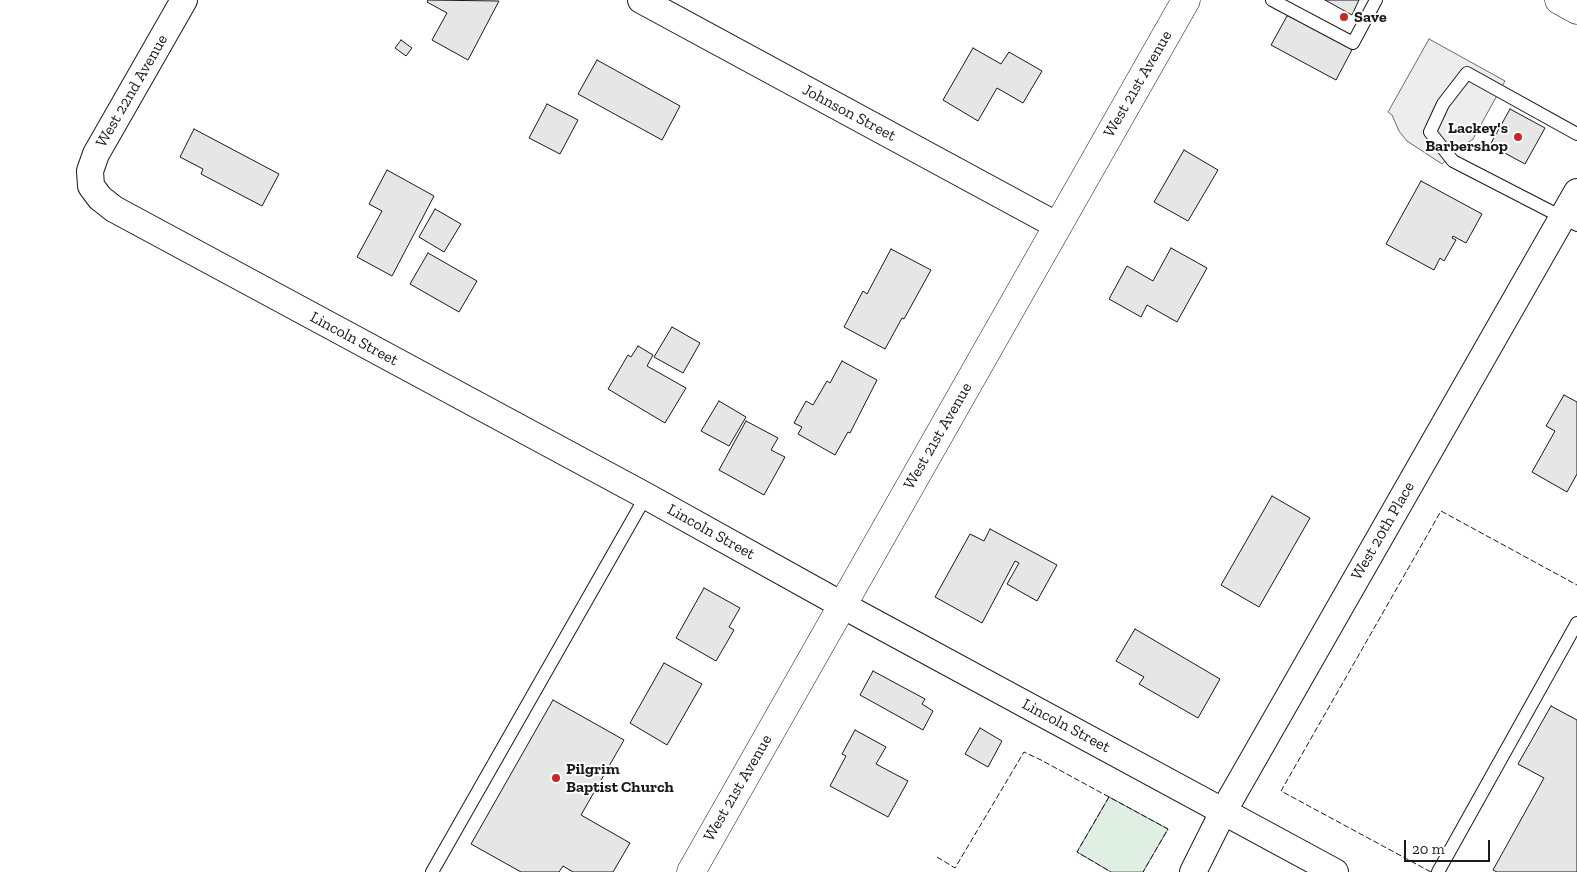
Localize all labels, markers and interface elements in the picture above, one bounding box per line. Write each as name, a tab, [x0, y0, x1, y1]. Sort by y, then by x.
place label: Save	[1354, 7, 1387, 27]
marker: Save	[1338, 11, 1350, 23]
street label: West 21st Avenue	[1100, 27, 1176, 141]
street label: West 22nd Avenue	[92, 31, 172, 151]
street label: Johnson Street	[799, 80, 899, 146]
place label: Lackey's Barbershop	[1425, 118, 1508, 156]
marker: Lackey's Barbershop	[1512, 131, 1524, 143]
street label: Lincoln Street	[307, 308, 401, 370]
street label: West 21st Avenue	[900, 379, 976, 493]
street label: West 20th Place	[1347, 478, 1419, 584]
street label: Lincoln Street	[664, 500, 758, 564]
street label: Lincoln Street	[1019, 695, 1113, 757]
street label: West 21st Avenue	[700, 731, 776, 845]
place label: Pilgrim Baptist Church	[566, 759, 674, 797]
marker: Pilgrim Baptist Church	[550, 772, 562, 784]
scale bar	[1407, 830, 1493, 862]
text: 20 m	[1412, 840, 1445, 858]

